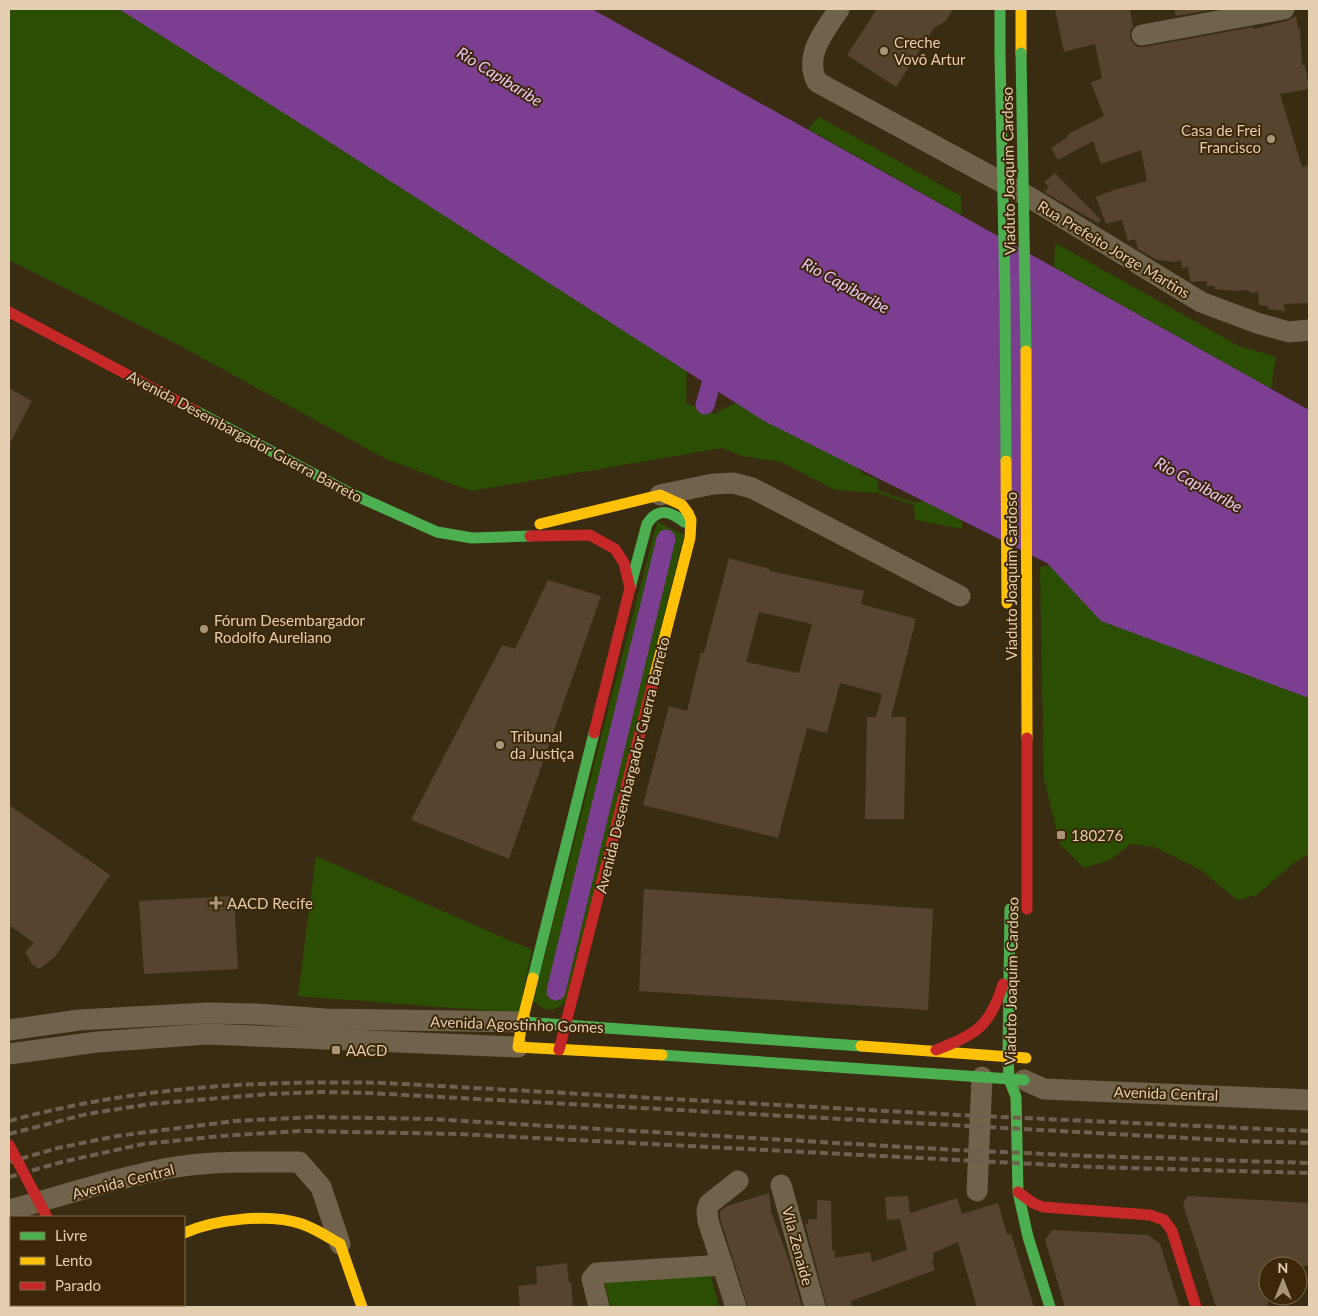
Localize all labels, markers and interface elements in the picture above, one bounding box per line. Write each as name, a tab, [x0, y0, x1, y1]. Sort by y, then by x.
place label: Creche Vovô Artur	[894, 33, 966, 68]
water label: Rio Capibaribe	[454, 42, 546, 110]
marker: Creche Vovô Artur	[878, 45, 890, 57]
street label: Viaduto Joaquim Cardoso	[998, 87, 1018, 255]
place label: Casa de Frei Francisco	[1181, 121, 1261, 156]
marker: Casa de Frei Francisco	[1265, 133, 1277, 145]
street label: Rua Prefeito Jorge Martins	[1035, 196, 1193, 302]
water label: Rio Capibaribe	[799, 253, 893, 317]
street label: Avenida Desembargador Guerra Barreto	[124, 366, 366, 506]
water label: Rio Capibaribe	[1152, 452, 1246, 516]
street label: Viaduto Joaquim Cardoso	[1002, 492, 1020, 660]
place label: Fórum Desembargador Rodolfo Aureliano	[214, 611, 366, 646]
marker: Fórum Desembargador Rodolfo Aureliano	[198, 623, 210, 635]
street label: Avenida Desembargador Guerra Barreto	[591, 635, 673, 895]
place label: Tribunal da Justiça	[510, 727, 574, 762]
marker: Tribunal da Justiça	[494, 739, 506, 751]
place label: 180276	[1071, 826, 1123, 844]
marker: 180276	[1055, 829, 1067, 841]
place label: AACD Recife	[227, 894, 313, 912]
marker: AACD Recife	[209, 896, 223, 910]
street label: Viaduto Joaquim Cardoso	[1001, 897, 1021, 1065]
street label: Avenida Agostinho Gomes	[430, 1012, 604, 1036]
place label: AACD	[346, 1041, 387, 1059]
marker: AACD	[330, 1044, 342, 1056]
street label: Avenida Central	[1113, 1082, 1219, 1104]
street label: Avenida Central	[70, 1160, 176, 1202]
street label: Vila Zenaide	[779, 1205, 817, 1287]
legend	[10, 1216, 185, 1306]
text: Livre	[55, 1226, 87, 1244]
text: Lento	[55, 1251, 92, 1269]
north arrow	[1258, 1256, 1308, 1306]
text: N	[1278, 1259, 1288, 1276]
text: Parado	[55, 1276, 101, 1294]

